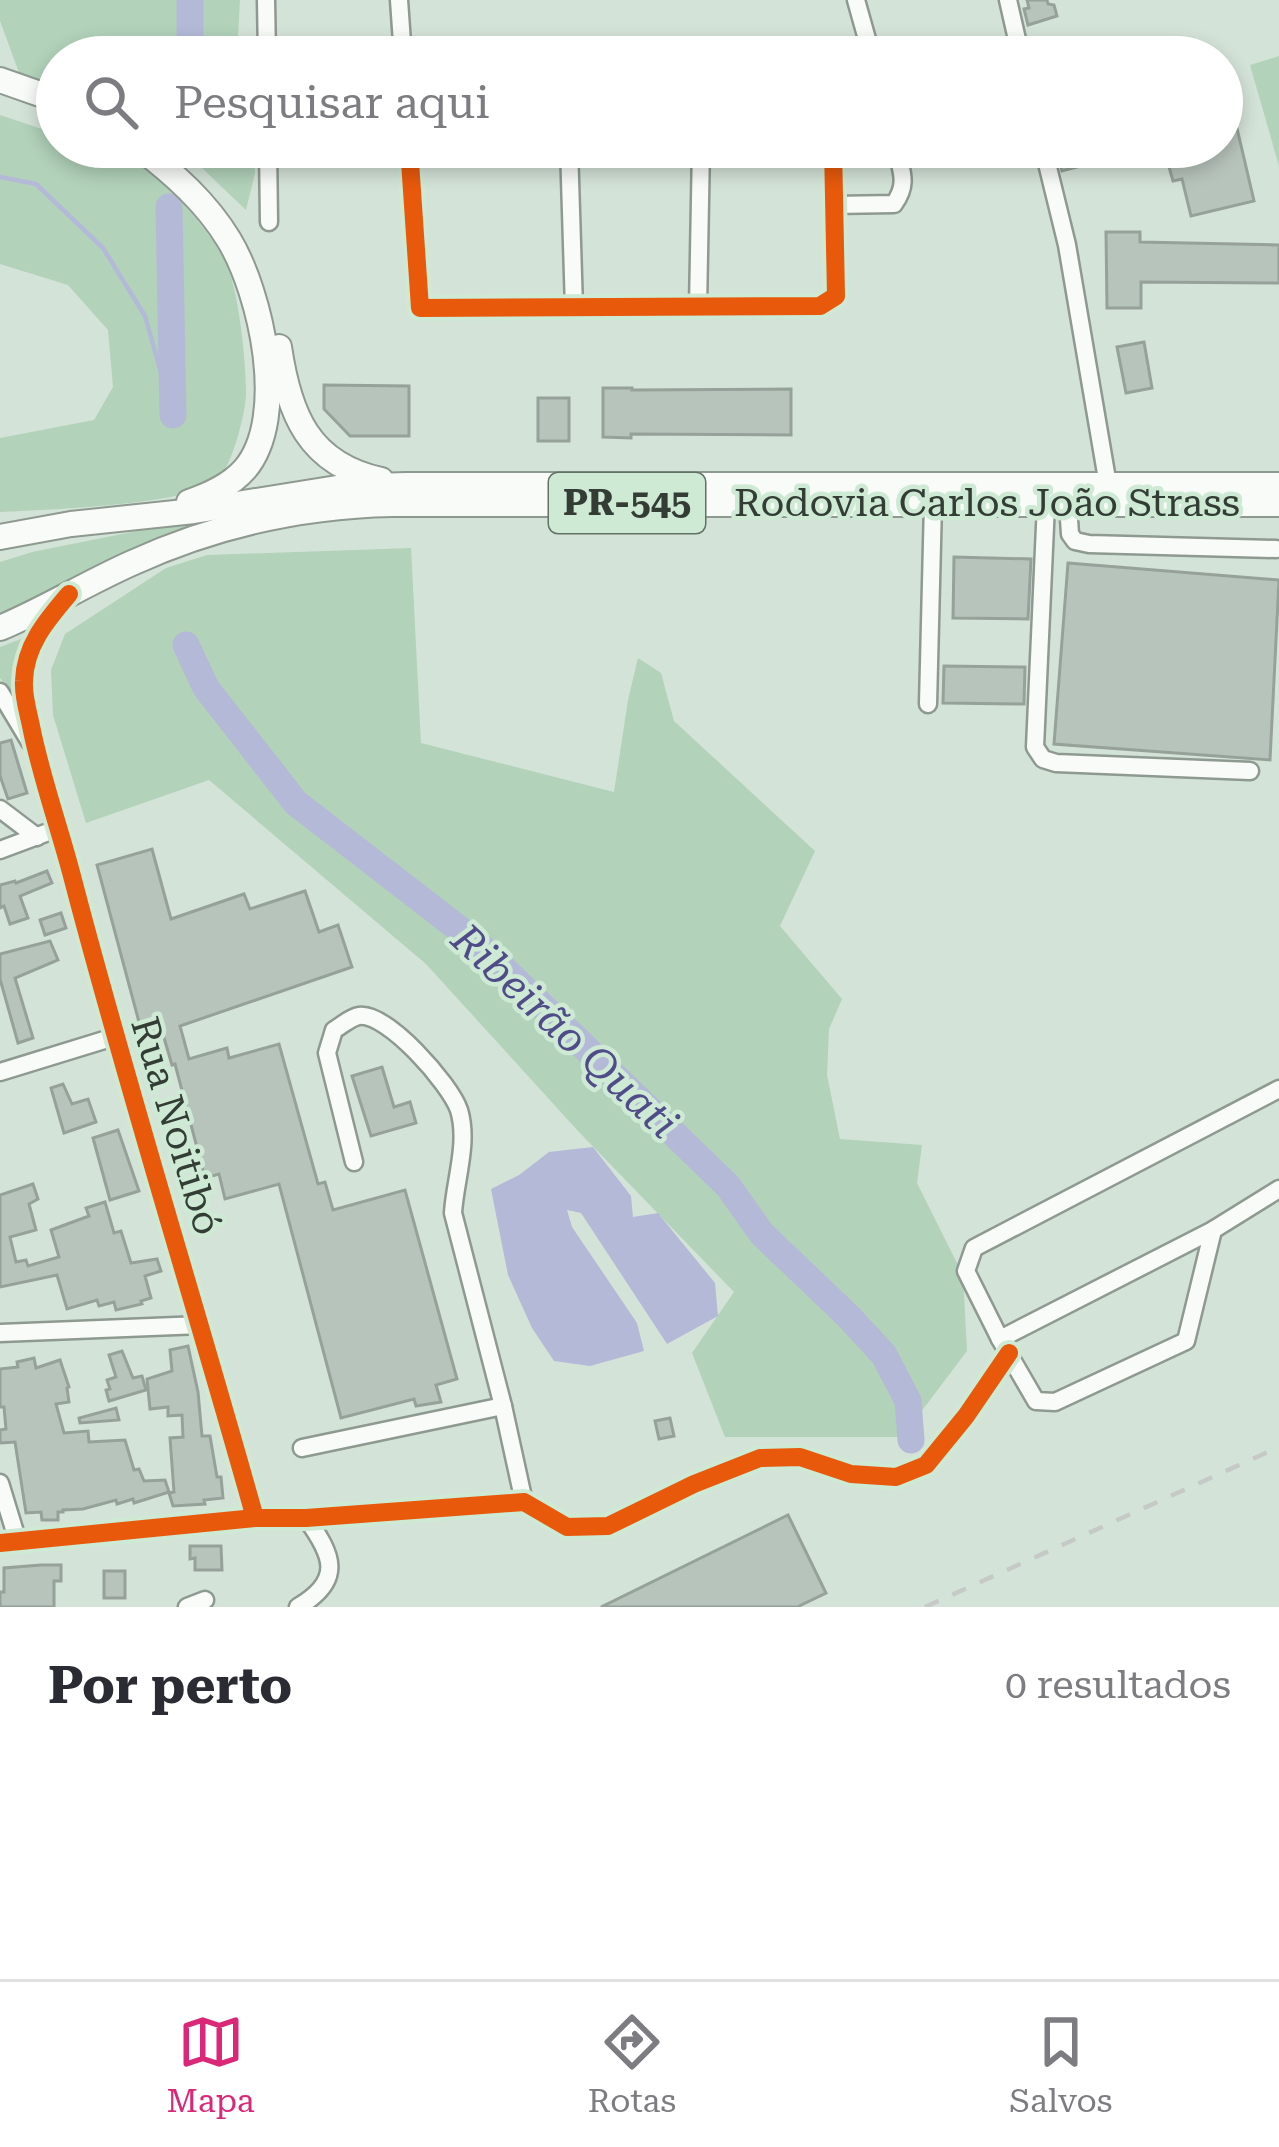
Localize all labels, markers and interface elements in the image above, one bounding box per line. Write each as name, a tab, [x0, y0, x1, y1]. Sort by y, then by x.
search box	[36, 36, 1243, 168]
icon: search	[78, 69, 144, 135]
text: Pesquisar aqui	[174, 76, 490, 129]
road number: PR-545	[549, 473, 705, 533]
street label: Rodovia Carlos João Strass	[734, 480, 1240, 526]
water label: Ribeirão Quati	[441, 913, 688, 1148]
street label: Rua Noitibó	[121, 1012, 231, 1240]
text: Por perto	[48, 1656, 292, 1715]
text: 0 resultados	[1005, 1662, 1231, 1708]
tab: Mapa	[167, 2009, 255, 2120]
tab: Rotas	[588, 2009, 676, 2120]
tab: Salvos	[1009, 2009, 1112, 2120]

